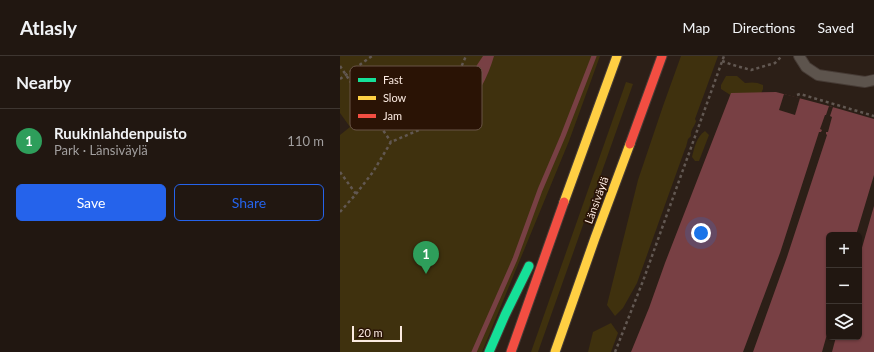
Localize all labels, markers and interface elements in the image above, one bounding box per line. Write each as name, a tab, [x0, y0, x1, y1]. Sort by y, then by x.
text: Atlasly	[20, 16, 77, 39]
text: Map	[683, 19, 710, 36]
text: Directions	[732, 19, 795, 36]
text: Saved	[817, 19, 854, 36]
legend	[350, 66, 482, 130]
text: Nearby	[16, 72, 71, 93]
text: Fast	[383, 73, 403, 86]
text: Slow	[383, 91, 407, 104]
text: Jam	[383, 109, 402, 122]
text: Ruukinlahdenpuisto	[54, 124, 187, 142]
text: 1	[25, 133, 33, 149]
text: 110 m	[287, 133, 324, 149]
text: Park · Länsiväylä	[54, 142, 148, 158]
street label: Länsiväylä	[581, 175, 611, 225]
button: Save	[16, 184, 166, 221]
button: Share	[174, 184, 324, 221]
your location	[691, 223, 711, 243]
map controls	[826, 232, 862, 340]
button: +	[826, 232, 862, 268]
pin: 1	[413, 241, 439, 274]
button: −	[826, 268, 862, 304]
button: layers	[826, 304, 862, 340]
scale bar	[352, 324, 402, 343]
text: 20 m	[358, 326, 383, 339]

